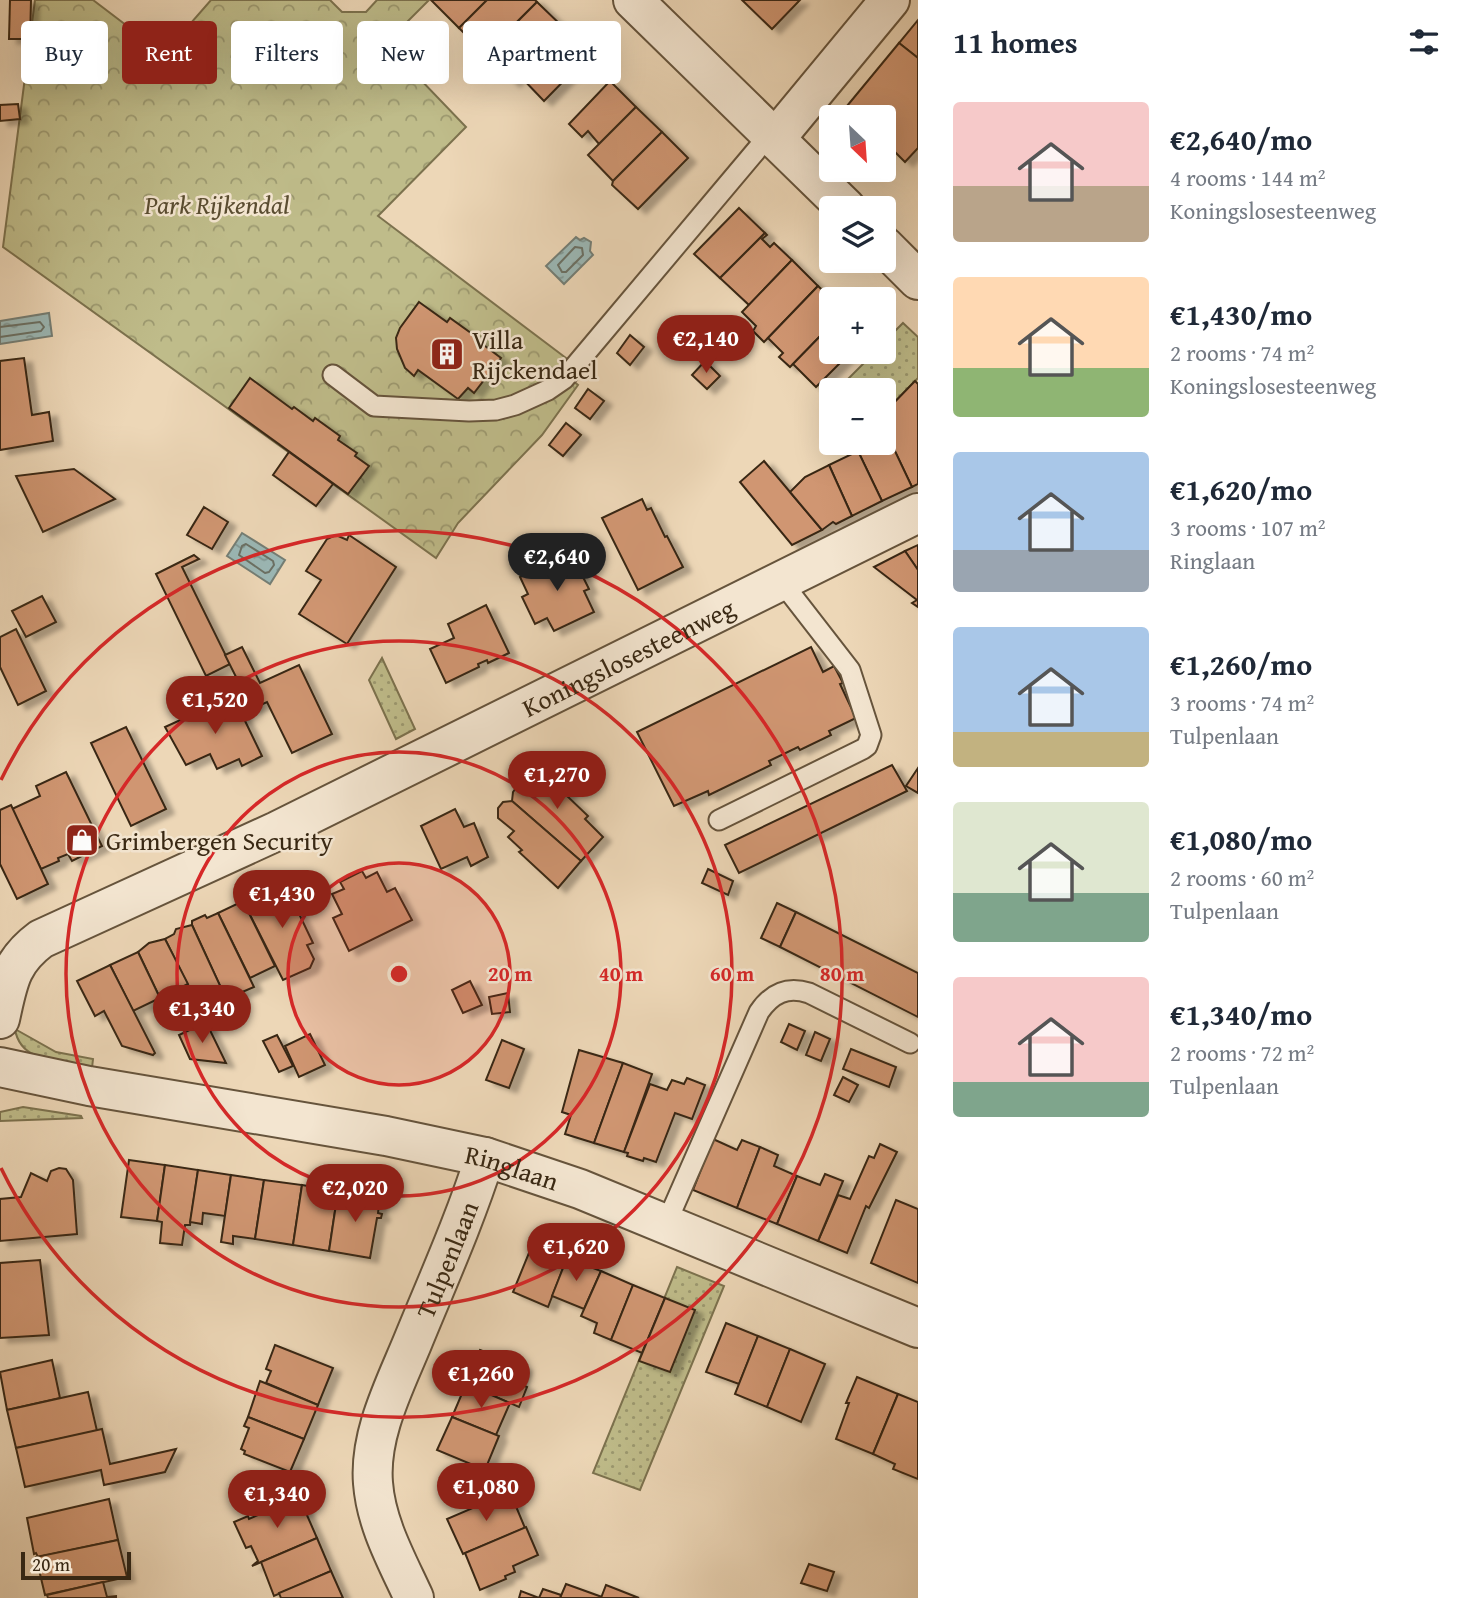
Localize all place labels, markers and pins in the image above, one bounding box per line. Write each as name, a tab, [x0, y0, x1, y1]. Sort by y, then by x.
pin: €2,140	[649, 316, 763, 375]
place label: Villa Rijckendael	[472, 320, 598, 389]
building icon: Villa Rijckendael	[428, 335, 466, 373]
pin: €2,640	[500, 534, 614, 593]
pin: €1,520	[158, 676, 272, 736]
pin: €1,270	[500, 752, 614, 811]
shop icon: Grimbergen Security	[63, 821, 101, 859]
place label: Grimbergen Security	[106, 821, 333, 860]
pin: €1,430	[225, 870, 339, 930]
centre of rings	[387, 962, 411, 986]
pin: €1,340	[145, 986, 259, 1045]
pin: €2,020	[298, 1164, 412, 1224]
pin: €1,620	[519, 1224, 633, 1283]
pin: €1,260	[424, 1350, 538, 1410]
pin: €1,080	[429, 1464, 543, 1523]
pin: €1,340	[220, 1470, 334, 1530]

